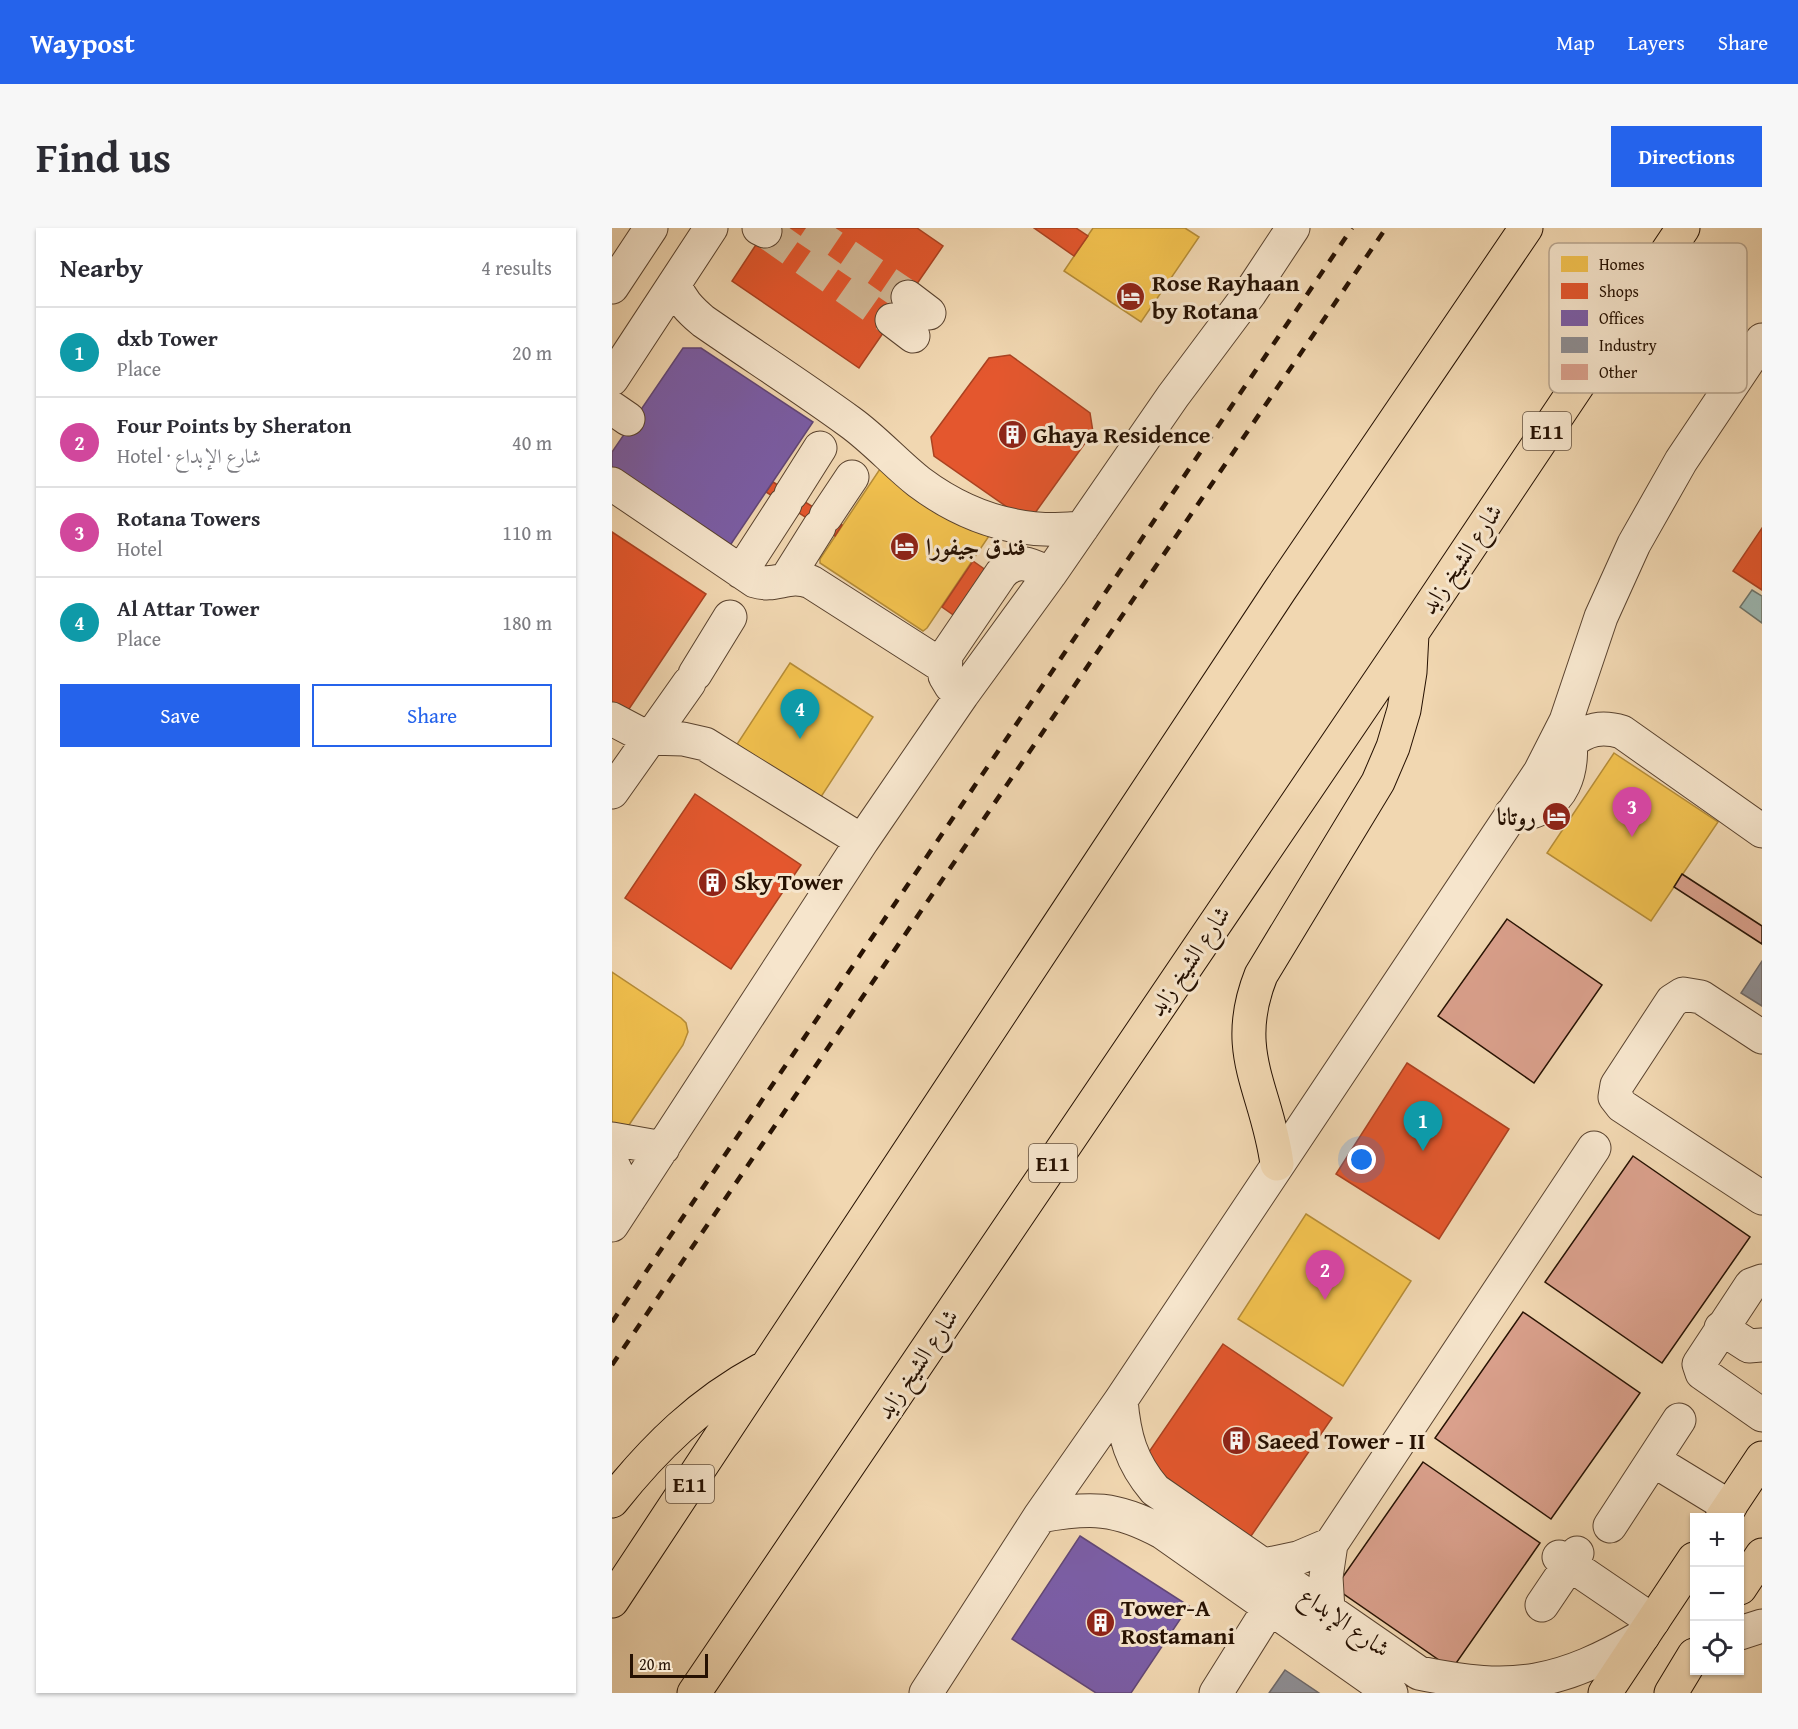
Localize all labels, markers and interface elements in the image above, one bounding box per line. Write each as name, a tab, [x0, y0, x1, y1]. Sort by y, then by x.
text: Waypost	[30, 22, 135, 63]
text: Map	[1556, 27, 1595, 58]
text: Layers	[1628, 27, 1685, 58]
text: Share	[1718, 27, 1768, 58]
text: Find us	[36, 126, 171, 187]
button: Directions	[1611, 126, 1762, 187]
legend	[1549, 243, 1747, 393]
text: Nearby	[60, 248, 143, 287]
text: Homes	[1599, 252, 1645, 276]
text: 4 results	[481, 253, 552, 282]
place label: Rose Rayhaan by Rotana	[1152, 265, 1299, 328]
text: Shops	[1599, 279, 1639, 303]
hotel icon: Rose Rayhaan by Rotana	[1115, 281, 1147, 313]
text: Offices	[1599, 306, 1644, 330]
text: dxb Tower	[117, 322, 218, 354]
text: Industry	[1599, 333, 1657, 357]
text: 1	[74, 338, 85, 367]
text: 20 m	[512, 338, 552, 367]
text: Place	[117, 354, 161, 383]
text: Other	[1599, 360, 1638, 384]
text: Four Points by Sheraton	[117, 409, 351, 441]
road number: E11	[1523, 412, 1571, 450]
place label: Ghaya Residence	[1033, 417, 1211, 452]
building icon: Ghaya Residence	[996, 419, 1028, 451]
text: 2	[74, 428, 85, 457]
text: 40 m	[512, 428, 552, 457]
text: Hotel · شارع الإبداع	[117, 441, 261, 470]
street label: شارع الشيخ زايد	[1411, 496, 1514, 623]
text: Rotana Towers	[117, 502, 260, 534]
text: 3	[74, 518, 85, 547]
text: 110 m	[502, 518, 552, 547]
place label: فندق جيفورا	[926, 529, 1026, 564]
hotel icon: فندق جيفورا	[889, 531, 921, 563]
text: Hotel	[117, 534, 163, 563]
text: Al Attar Tower	[117, 592, 260, 624]
text: 4	[74, 608, 85, 637]
text: 180 m	[502, 608, 552, 637]
text: Place	[117, 624, 161, 653]
button: Save	[60, 684, 300, 747]
button: Share	[312, 684, 552, 747]
pin: 4	[780, 690, 819, 739]
pin: 3	[1612, 788, 1652, 837]
place label: روتانا	[1497, 799, 1536, 834]
hotel icon: روتانا	[1541, 801, 1573, 833]
place label: Sky Tower	[734, 864, 843, 899]
building icon: Sky Tower	[697, 866, 729, 898]
street label: شارع الشيخ زايد	[1139, 898, 1242, 1025]
pin: 1	[1404, 1102, 1442, 1151]
road number: E11	[1029, 1144, 1077, 1182]
your location	[1347, 1145, 1376, 1174]
pin: 2	[1306, 1250, 1344, 1300]
street label: شارع الشيخ زايد	[867, 1301, 970, 1428]
place label: Saeed Tower - II	[1257, 1423, 1425, 1458]
building icon: Saeed Tower - II	[1220, 1425, 1252, 1457]
road number: E11	[666, 1465, 714, 1503]
map controls	[1690, 1513, 1744, 1675]
button: +	[1690, 1513, 1744, 1567]
button: −	[1690, 1567, 1744, 1621]
street label: شارع الإبداع	[1291, 1578, 1398, 1668]
place label: Tower-A Rostamani	[1121, 1590, 1235, 1653]
building icon: Tower-A Rostamani	[1084, 1606, 1116, 1638]
button: locate	[1690, 1621, 1744, 1675]
scale bar	[630, 1651, 708, 1678]
text: 20 m	[639, 1652, 671, 1676]

